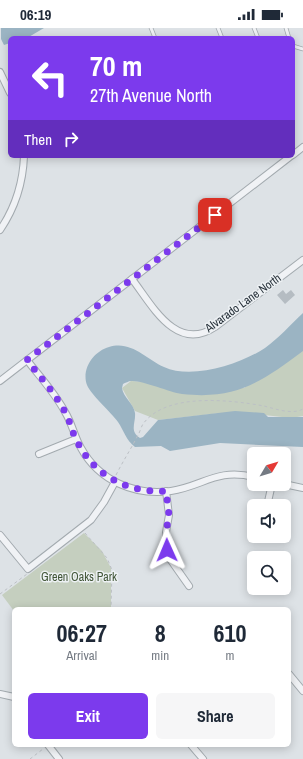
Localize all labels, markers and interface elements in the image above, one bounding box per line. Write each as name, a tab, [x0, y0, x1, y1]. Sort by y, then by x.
text: 06:19	[20, 4, 51, 25]
text: 70 m	[90, 47, 142, 85]
icon: left	[24, 52, 76, 104]
text: 27th Avenue North	[90, 83, 212, 108]
icon: right	[60, 128, 82, 150]
text: Then	[24, 129, 52, 150]
pin	[198, 198, 232, 232]
icon: arrive	[204, 204, 226, 226]
street label: Alvarado Lane North	[201, 270, 284, 337]
north arrow	[247, 447, 291, 491]
map controls	[247, 447, 291, 595]
button: sound	[247, 499, 291, 543]
position arrow	[146, 529, 188, 571]
button: search	[247, 551, 291, 595]
park label: Green Oaks Park	[41, 569, 117, 585]
text: 06:27	[57, 617, 107, 649]
text: 8	[155, 617, 166, 649]
text: 610	[214, 617, 246, 649]
text: Arrival	[66, 647, 97, 664]
text: min	[151, 647, 169, 664]
text: m	[226, 647, 234, 664]
button: Exit	[28, 693, 148, 739]
button: Share	[156, 693, 275, 739]

